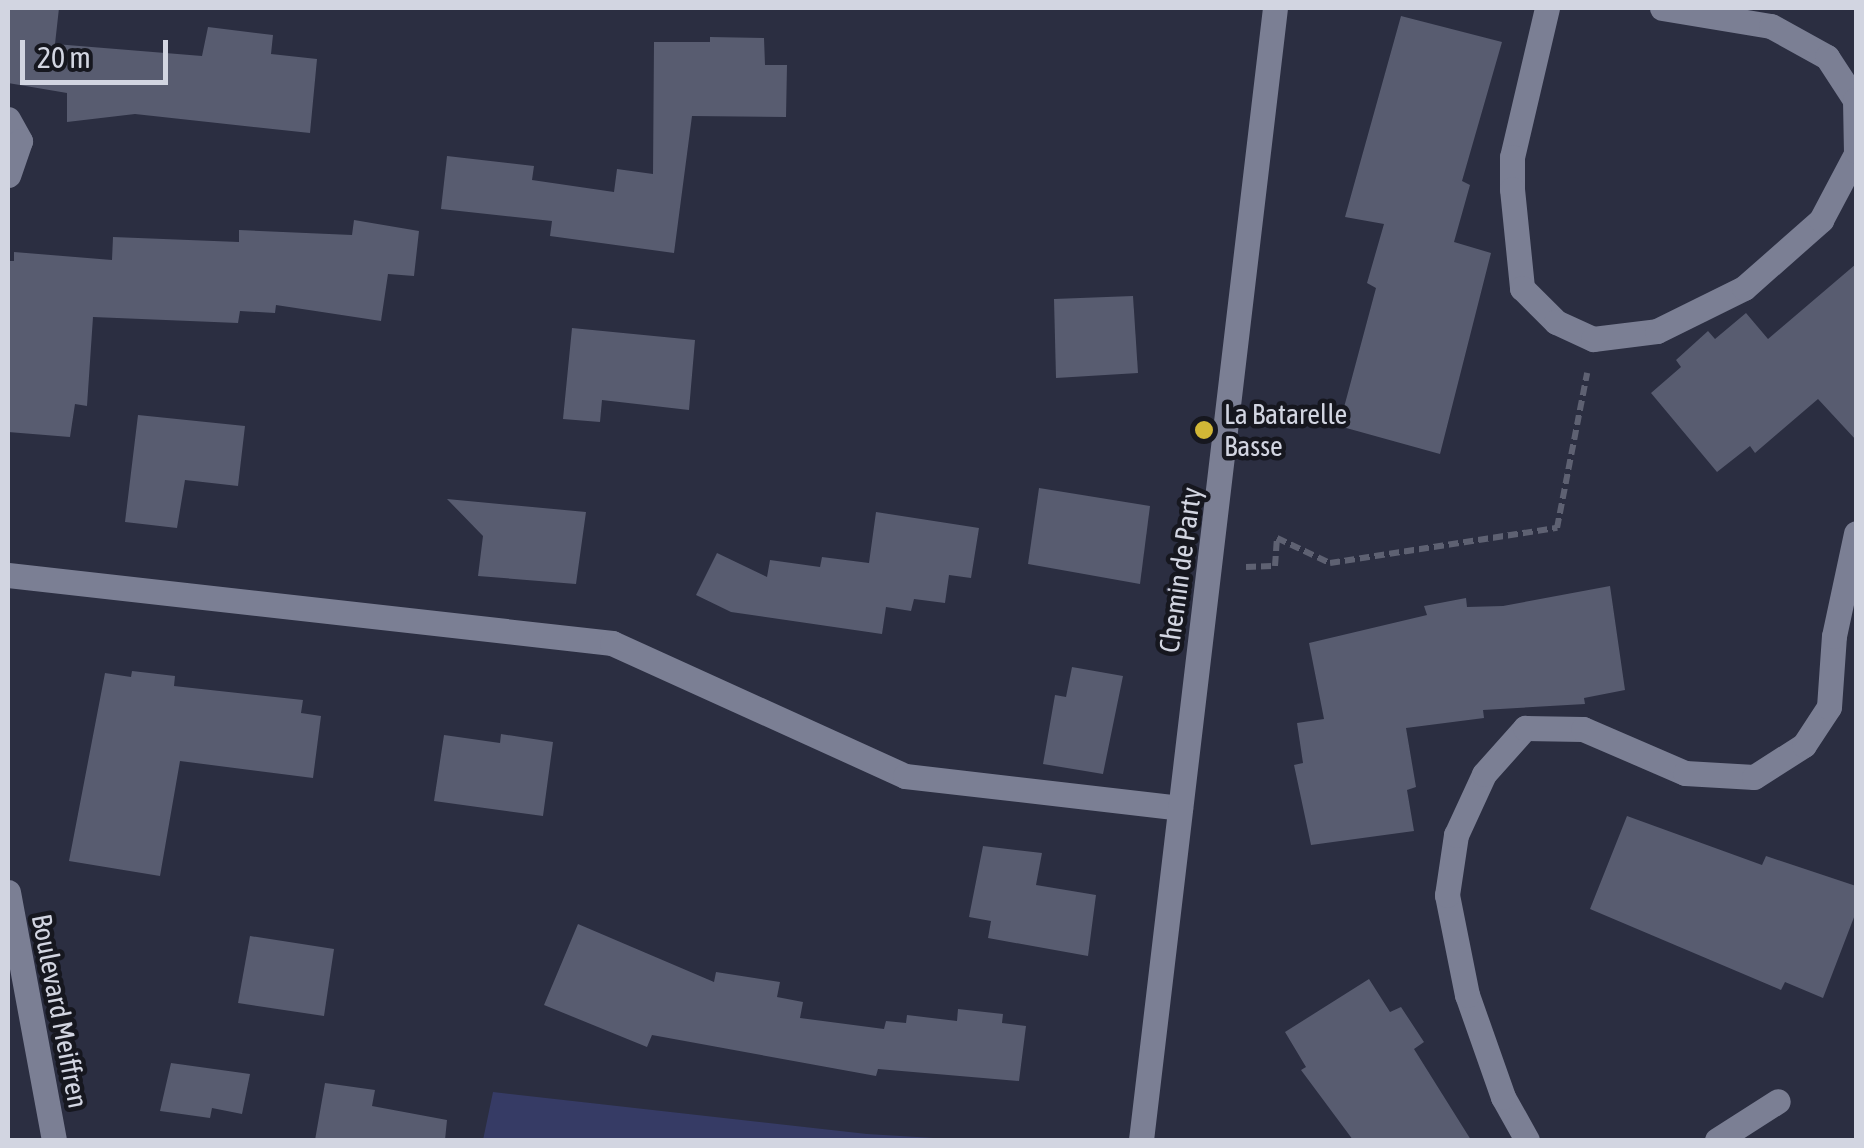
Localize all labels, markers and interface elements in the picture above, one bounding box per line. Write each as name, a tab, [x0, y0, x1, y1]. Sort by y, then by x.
scale bar	[25, 20, 172, 82]
text: 20 m	[37, 40, 91, 74]
place label: La Batarelle Basse	[1224, 397, 1347, 463]
marker: La Batarelle Basse	[1193, 419, 1215, 441]
street label: Chemin de Party	[1152, 485, 1208, 655]
street label: Boulevard Meiffren	[25, 911, 95, 1111]

